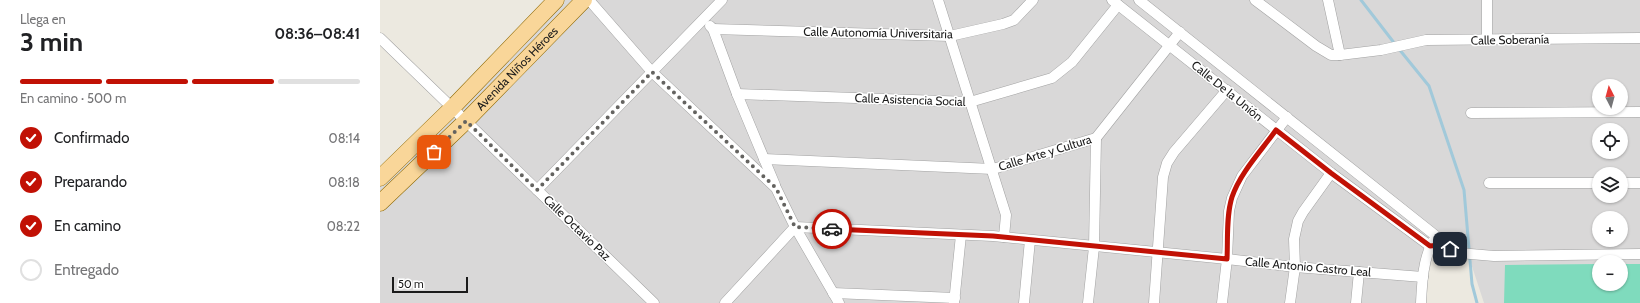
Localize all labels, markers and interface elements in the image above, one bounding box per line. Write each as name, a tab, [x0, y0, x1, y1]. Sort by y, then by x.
text: Llega en	[20, 11, 66, 27]
street label: Avenida Niños Héroes	[473, 23, 561, 113]
street label: Calle Autonomía Universitaria	[803, 24, 953, 41]
text: 08:36–08:41	[275, 25, 360, 43]
text: 3 min	[20, 26, 83, 58]
street label: Calle Soberanía	[1471, 31, 1550, 48]
street label: Calle De la Unión	[1189, 57, 1266, 124]
north arrow	[1592, 79, 1628, 115]
map controls	[1592, 79, 1628, 291]
text: En camino · 500 m	[20, 90, 126, 106]
street label: Calle Asistencia Social	[854, 90, 966, 109]
button: locate	[1592, 123, 1628, 159]
icon: check	[20, 127, 42, 149]
text: Confirmado	[54, 129, 129, 147]
text: 08:14	[329, 130, 360, 146]
street label: Calle Arte y Cultura	[997, 131, 1093, 174]
pin	[417, 135, 451, 169]
icon: bag	[423, 141, 445, 163]
button: layers	[1592, 167, 1628, 203]
icon: check	[20, 171, 42, 193]
text: Preparando	[54, 173, 127, 191]
text: 08:18	[328, 174, 360, 190]
street label: Calle Octavio Paz	[541, 192, 614, 264]
courier	[812, 209, 852, 249]
button: +	[1592, 211, 1628, 247]
icon: check	[20, 215, 42, 237]
text: En camino	[54, 217, 121, 235]
text: 08:22	[327, 218, 360, 234]
icon: car	[821, 218, 843, 240]
pin	[1433, 232, 1467, 266]
icon: home	[1439, 238, 1461, 260]
street label: Calle Antonio Castro Leal	[1244, 254, 1372, 279]
button: −	[1592, 255, 1628, 291]
text: Entregado	[54, 261, 119, 279]
scale bar	[392, 275, 468, 294]
text: 50 m	[398, 277, 424, 291]

